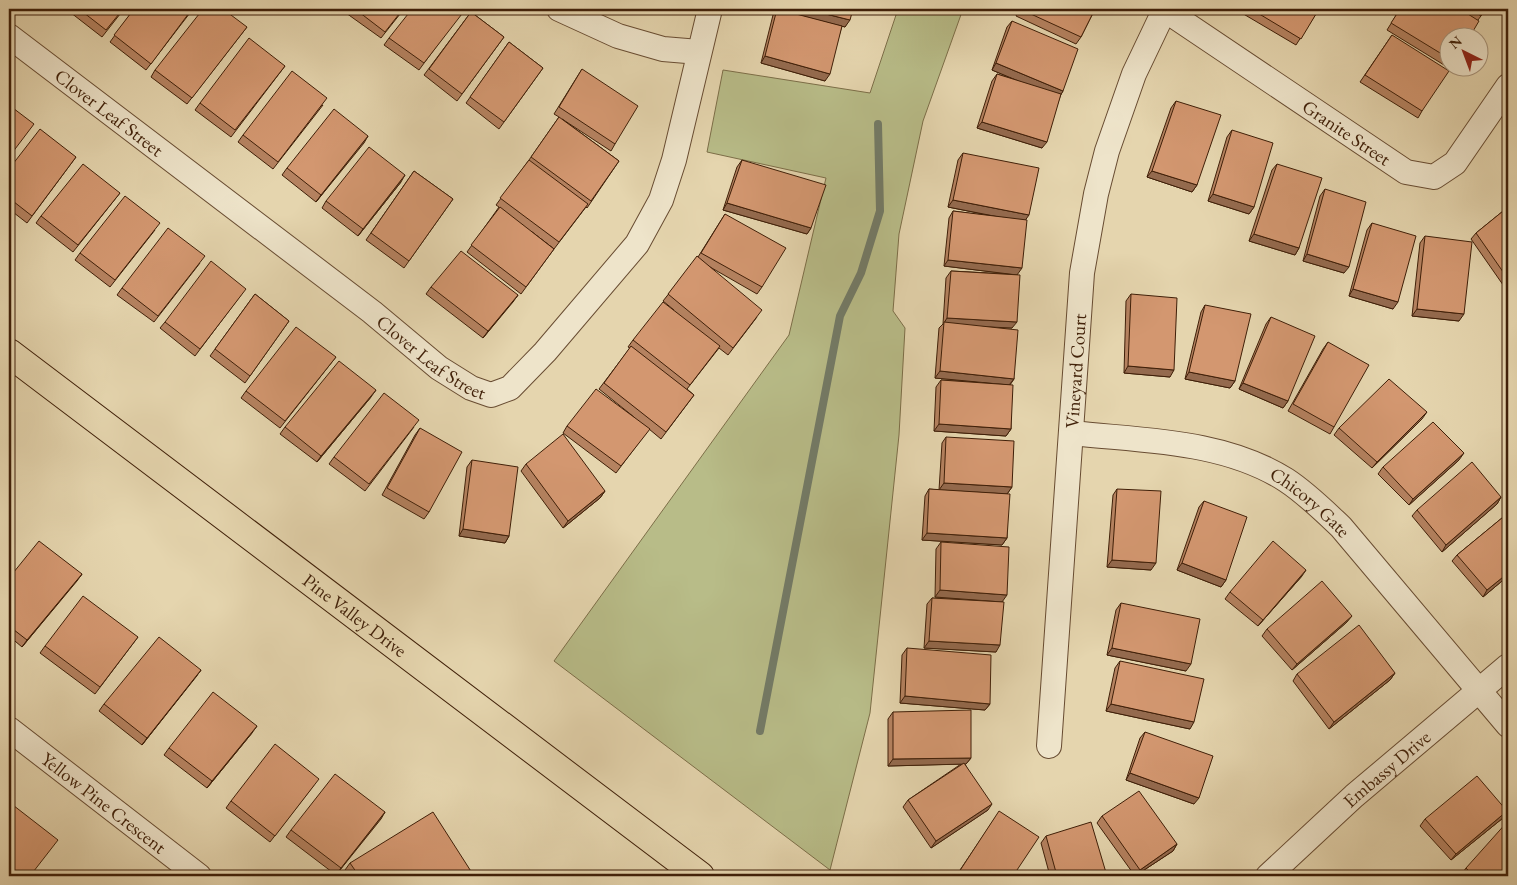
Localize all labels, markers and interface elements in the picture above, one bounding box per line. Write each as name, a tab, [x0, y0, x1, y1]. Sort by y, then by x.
north arrow	[1440, 28, 1490, 78]
text: N	[1445, 31, 1466, 53]
street label: Clover Leaf Street	[50, 63, 168, 162]
street label: Granite Street	[1297, 94, 1396, 171]
street label: Clover Leaf Street	[371, 309, 489, 405]
street label: Vineyard Court	[1059, 313, 1092, 429]
street label: Chicory Gate	[1265, 461, 1356, 542]
street label: Pine Valley Drive	[298, 568, 412, 663]
street label: Embassy Drive	[1338, 725, 1436, 813]
street label: Yellow Pine Crescent	[36, 746, 171, 859]

